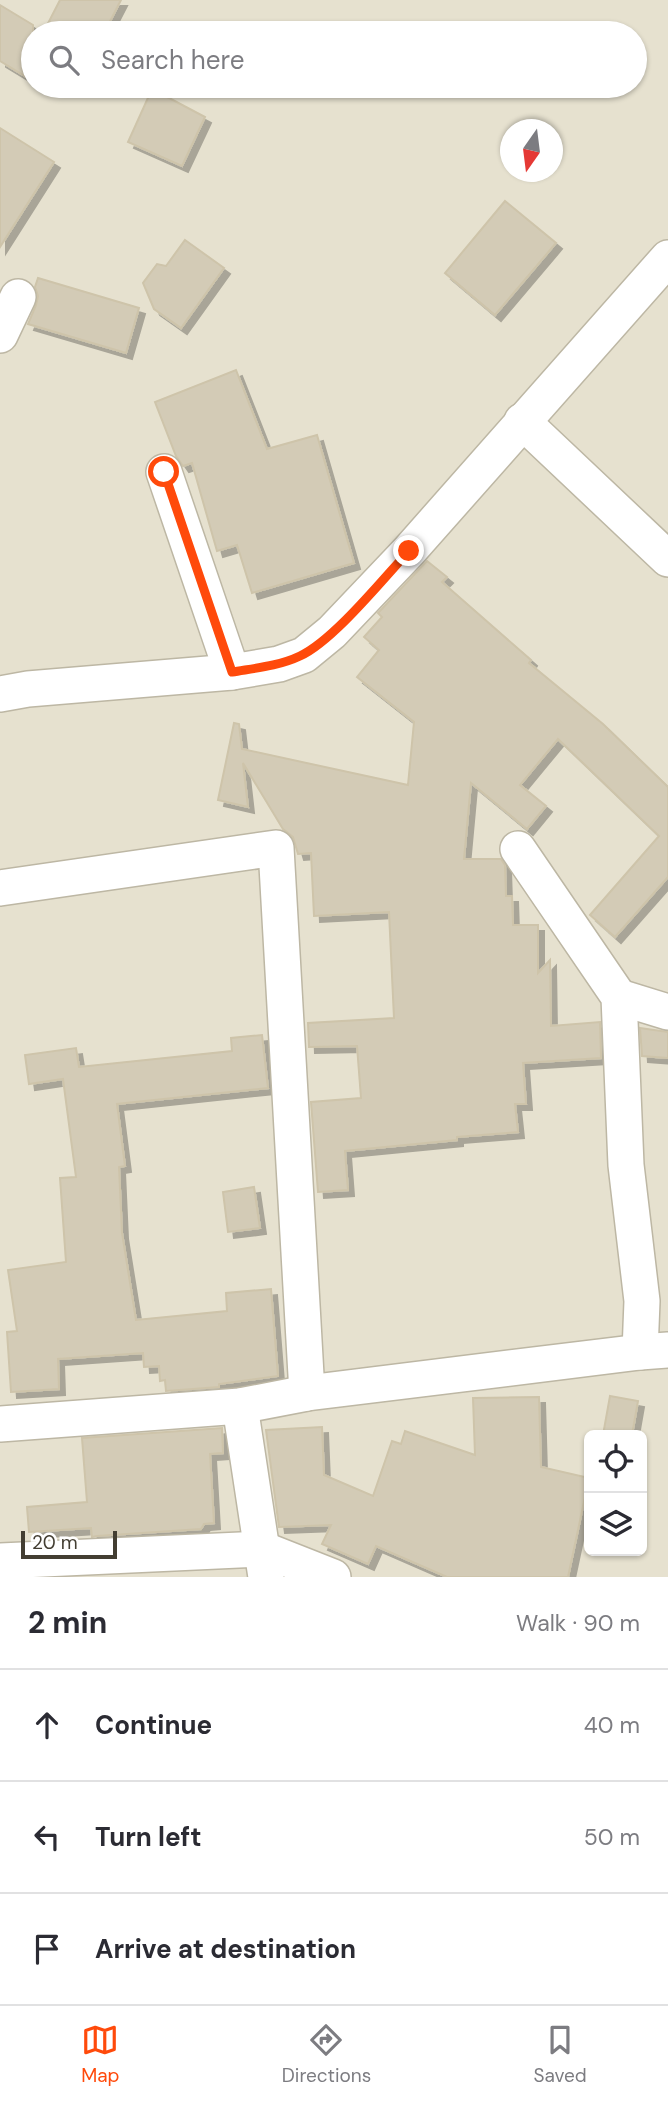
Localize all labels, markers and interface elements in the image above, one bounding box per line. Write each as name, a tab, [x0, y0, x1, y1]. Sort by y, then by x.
search box	[21, 21, 647, 98]
icon: search	[45, 41, 83, 79]
text: Search here	[101, 43, 244, 77]
north arrow	[500, 119, 563, 182]
route start	[148, 456, 179, 487]
route end	[393, 535, 424, 566]
map controls	[584, 1430, 647, 1556]
button: locate	[584, 1430, 647, 1493]
button: layers	[584, 1493, 647, 1556]
scale bar	[21, 1528, 117, 1560]
text: 20 m	[32, 1530, 78, 1555]
text: 2 min	[28, 1603, 107, 1642]
text: Walk · 90 m	[516, 1608, 640, 1638]
icon: ahead	[28, 1706, 66, 1744]
text: Continue	[95, 1708, 212, 1742]
text: 40 m	[584, 1710, 640, 1740]
icon: left	[28, 1818, 66, 1856]
text: Turn left	[95, 1820, 202, 1854]
text: 50 m	[584, 1822, 640, 1852]
icon: arrive	[28, 1930, 66, 1968]
text: Arrive at destination	[95, 1932, 356, 1966]
tab: Map	[81, 2021, 119, 2088]
tab: Directions	[282, 2021, 371, 2088]
tab: Saved	[534, 2021, 587, 2088]

